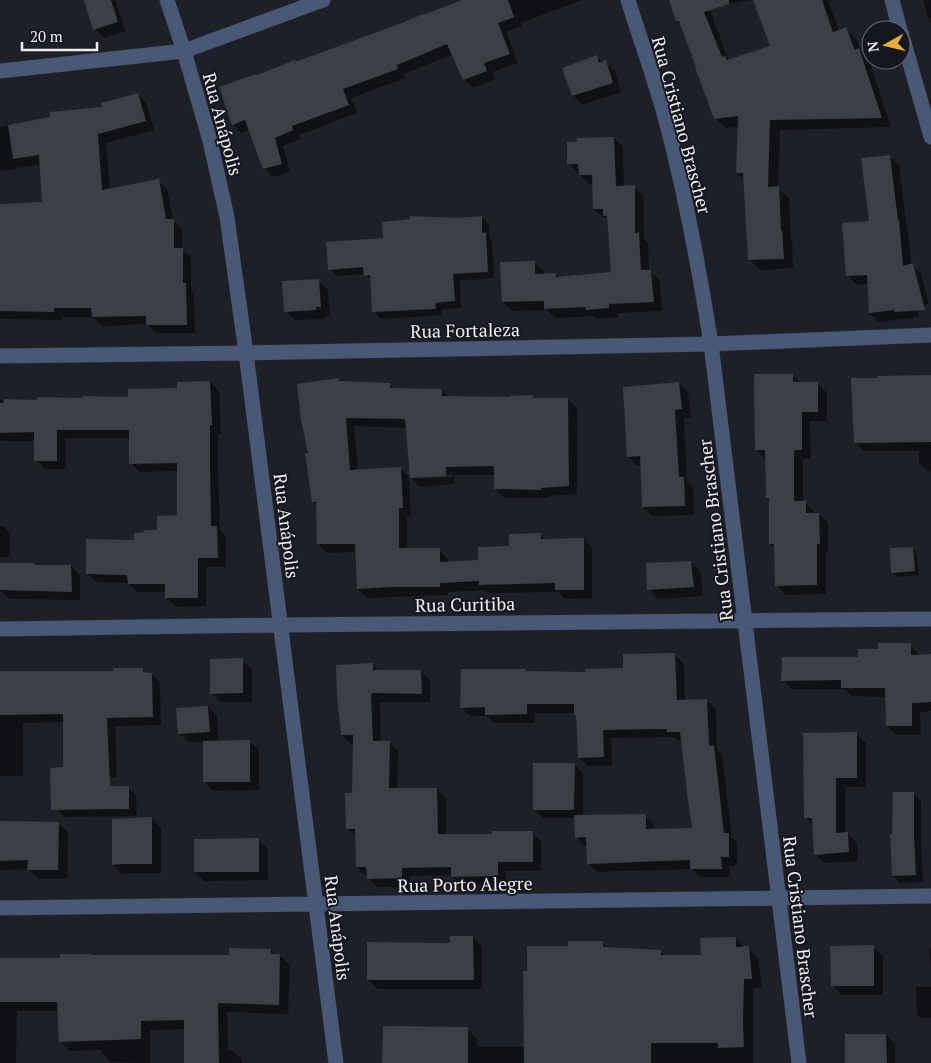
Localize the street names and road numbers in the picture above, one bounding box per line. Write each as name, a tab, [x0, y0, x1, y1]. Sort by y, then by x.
street label: Rua Cristiano Brascher	[647, 34, 717, 217]
street label: Rua Anápolis	[198, 70, 248, 178]
street label: Rua Fortaleza	[410, 317, 520, 343]
street label: Rua Cristiano Brascher	[692, 438, 738, 622]
street label: Rua Anápolis	[269, 472, 305, 580]
street label: Rua Curitiba	[415, 591, 515, 617]
street label: Rua Cristiano Brascher	[778, 835, 824, 1019]
street label: Rua Porto Alegre	[397, 871, 533, 897]
street label: Rua Anápolis	[320, 874, 356, 982]

